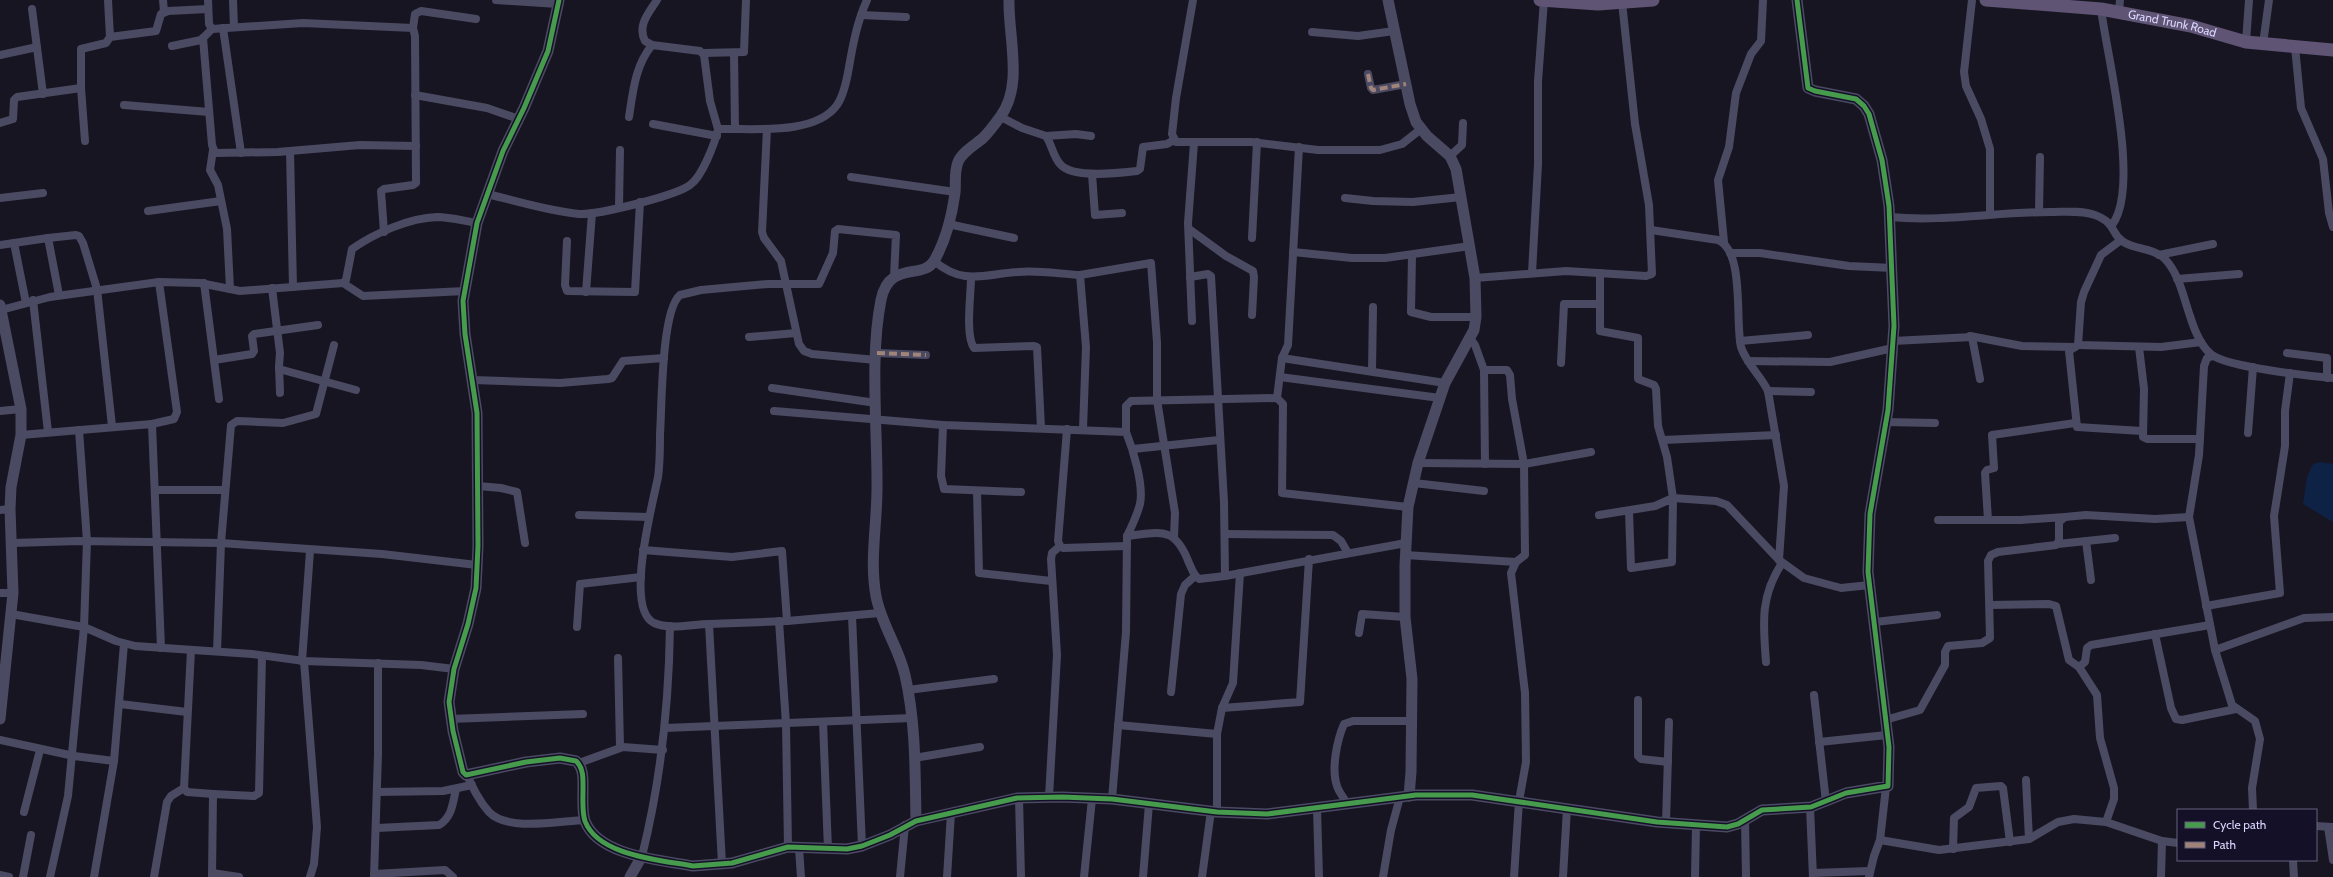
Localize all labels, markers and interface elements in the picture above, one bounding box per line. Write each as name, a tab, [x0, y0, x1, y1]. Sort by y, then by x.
street label: Grand Trunk Road	[2127, 6, 2218, 40]
legend	[2177, 809, 2317, 861]
text: Cycle path	[2213, 817, 2266, 832]
text: Path	[2213, 837, 2236, 852]

